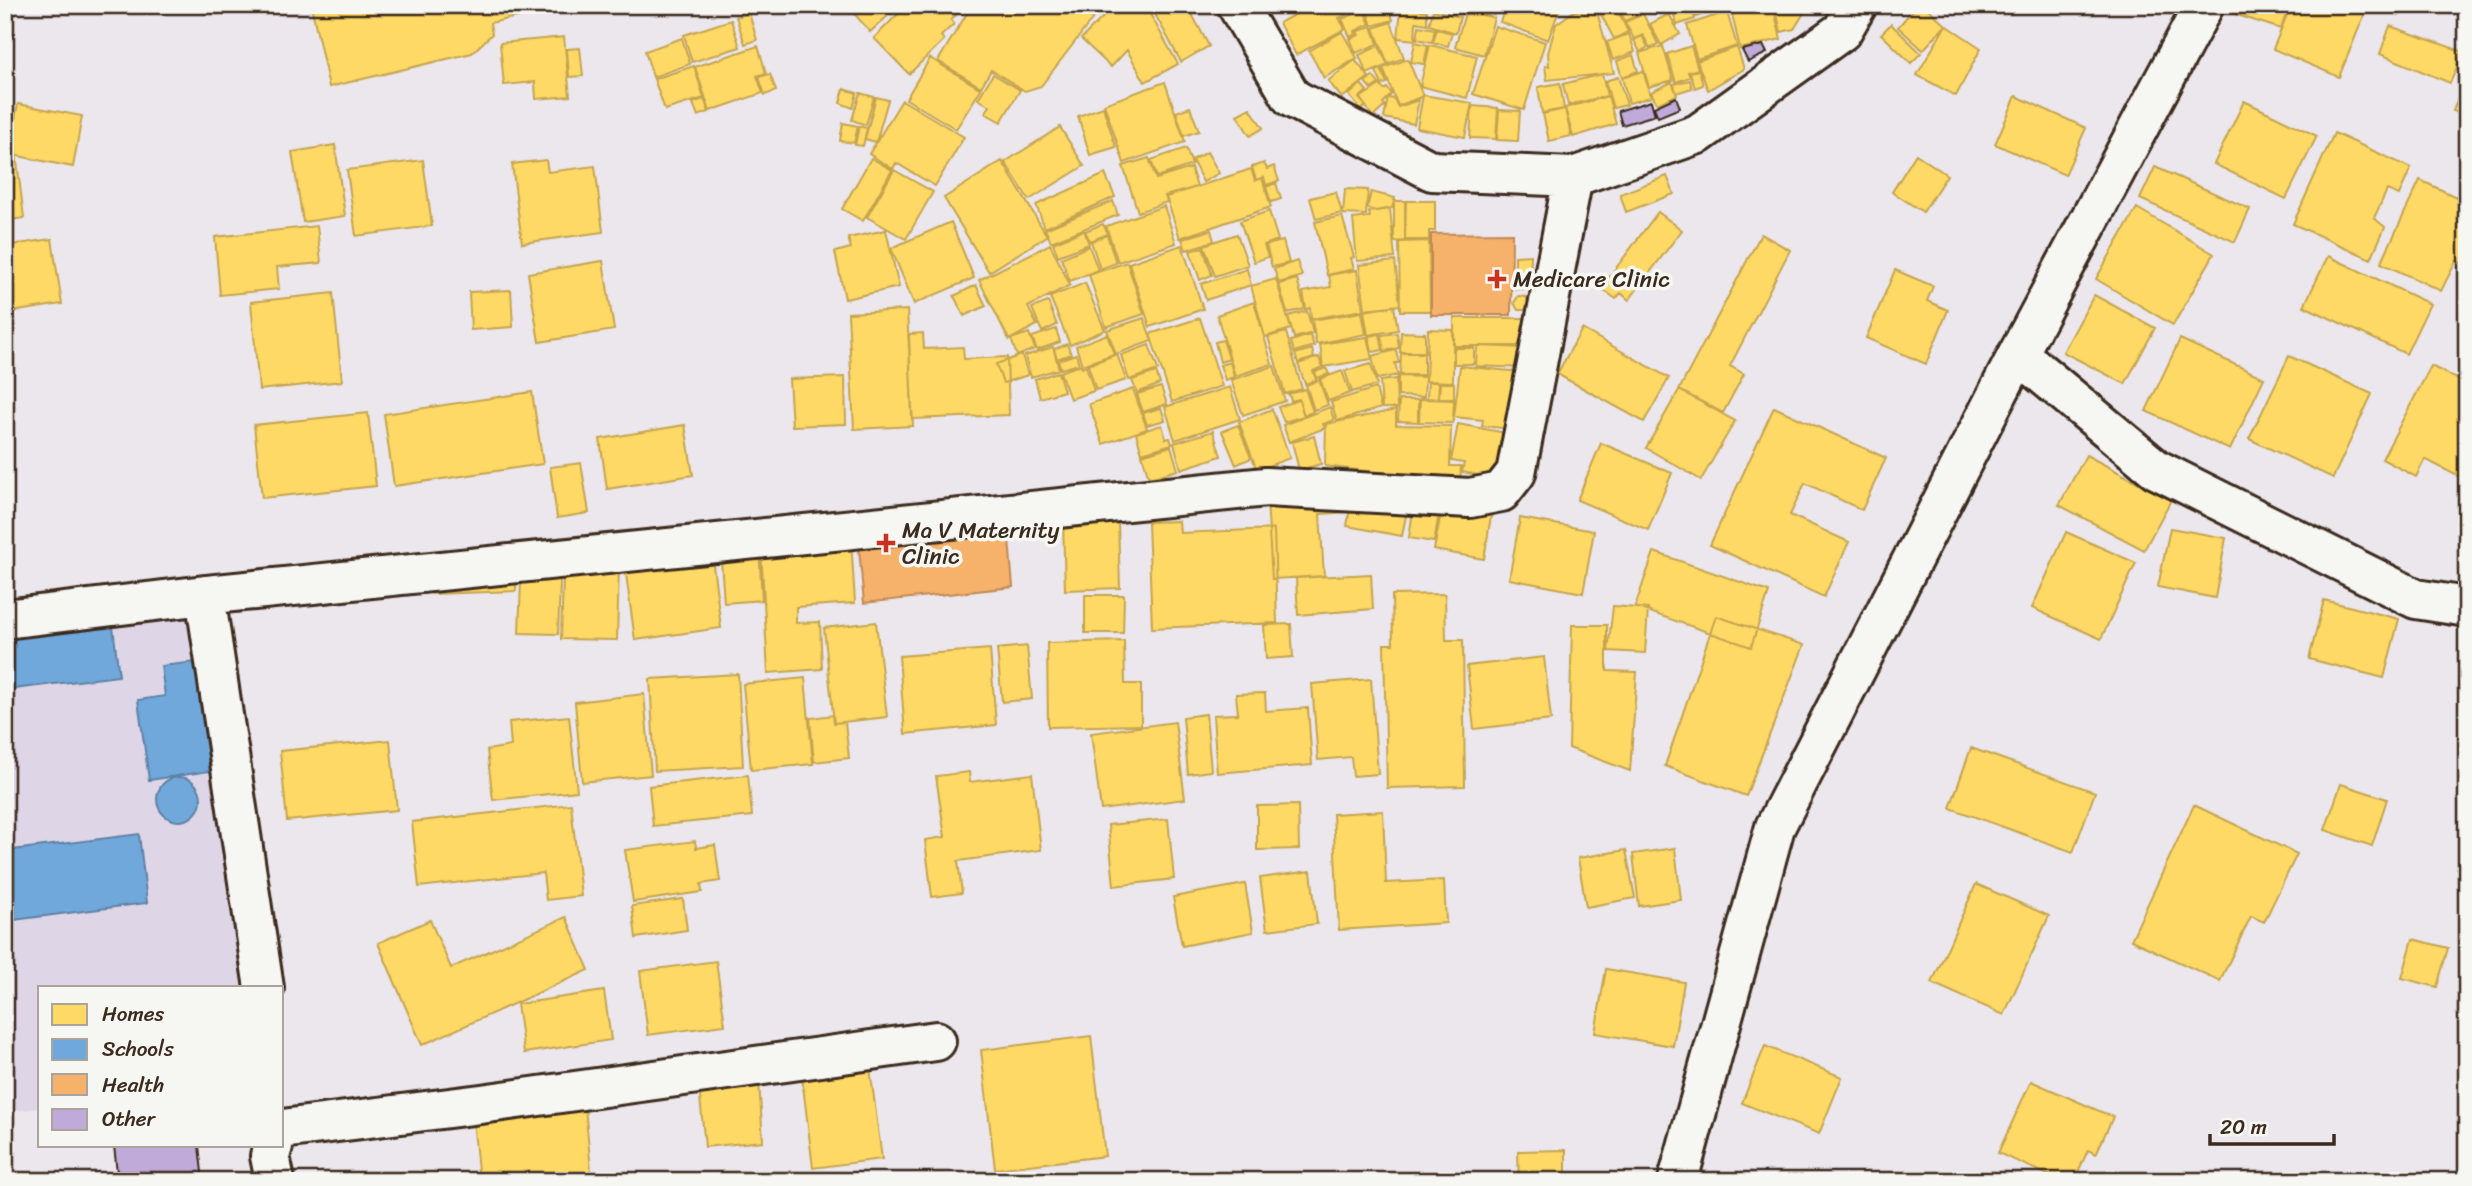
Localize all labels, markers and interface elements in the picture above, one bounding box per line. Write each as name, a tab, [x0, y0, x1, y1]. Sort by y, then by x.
place label: Medicare Clinic	[1513, 259, 1670, 300]
marker: Medicare Clinic	[1487, 269, 1507, 289]
place label: Ma V Maternity Clinic	[902, 510, 1060, 577]
marker: Ma V Maternity Clinic	[876, 533, 896, 553]
legend	[38, 986, 284, 1148]
text: Homes	[102, 995, 164, 1033]
text: Schools	[102, 1030, 174, 1068]
text: Health	[102, 1066, 164, 1104]
text: Other	[102, 1100, 157, 1138]
scale bar	[2210, 1102, 2334, 1146]
text: 20 m	[2220, 1108, 2267, 1146]

